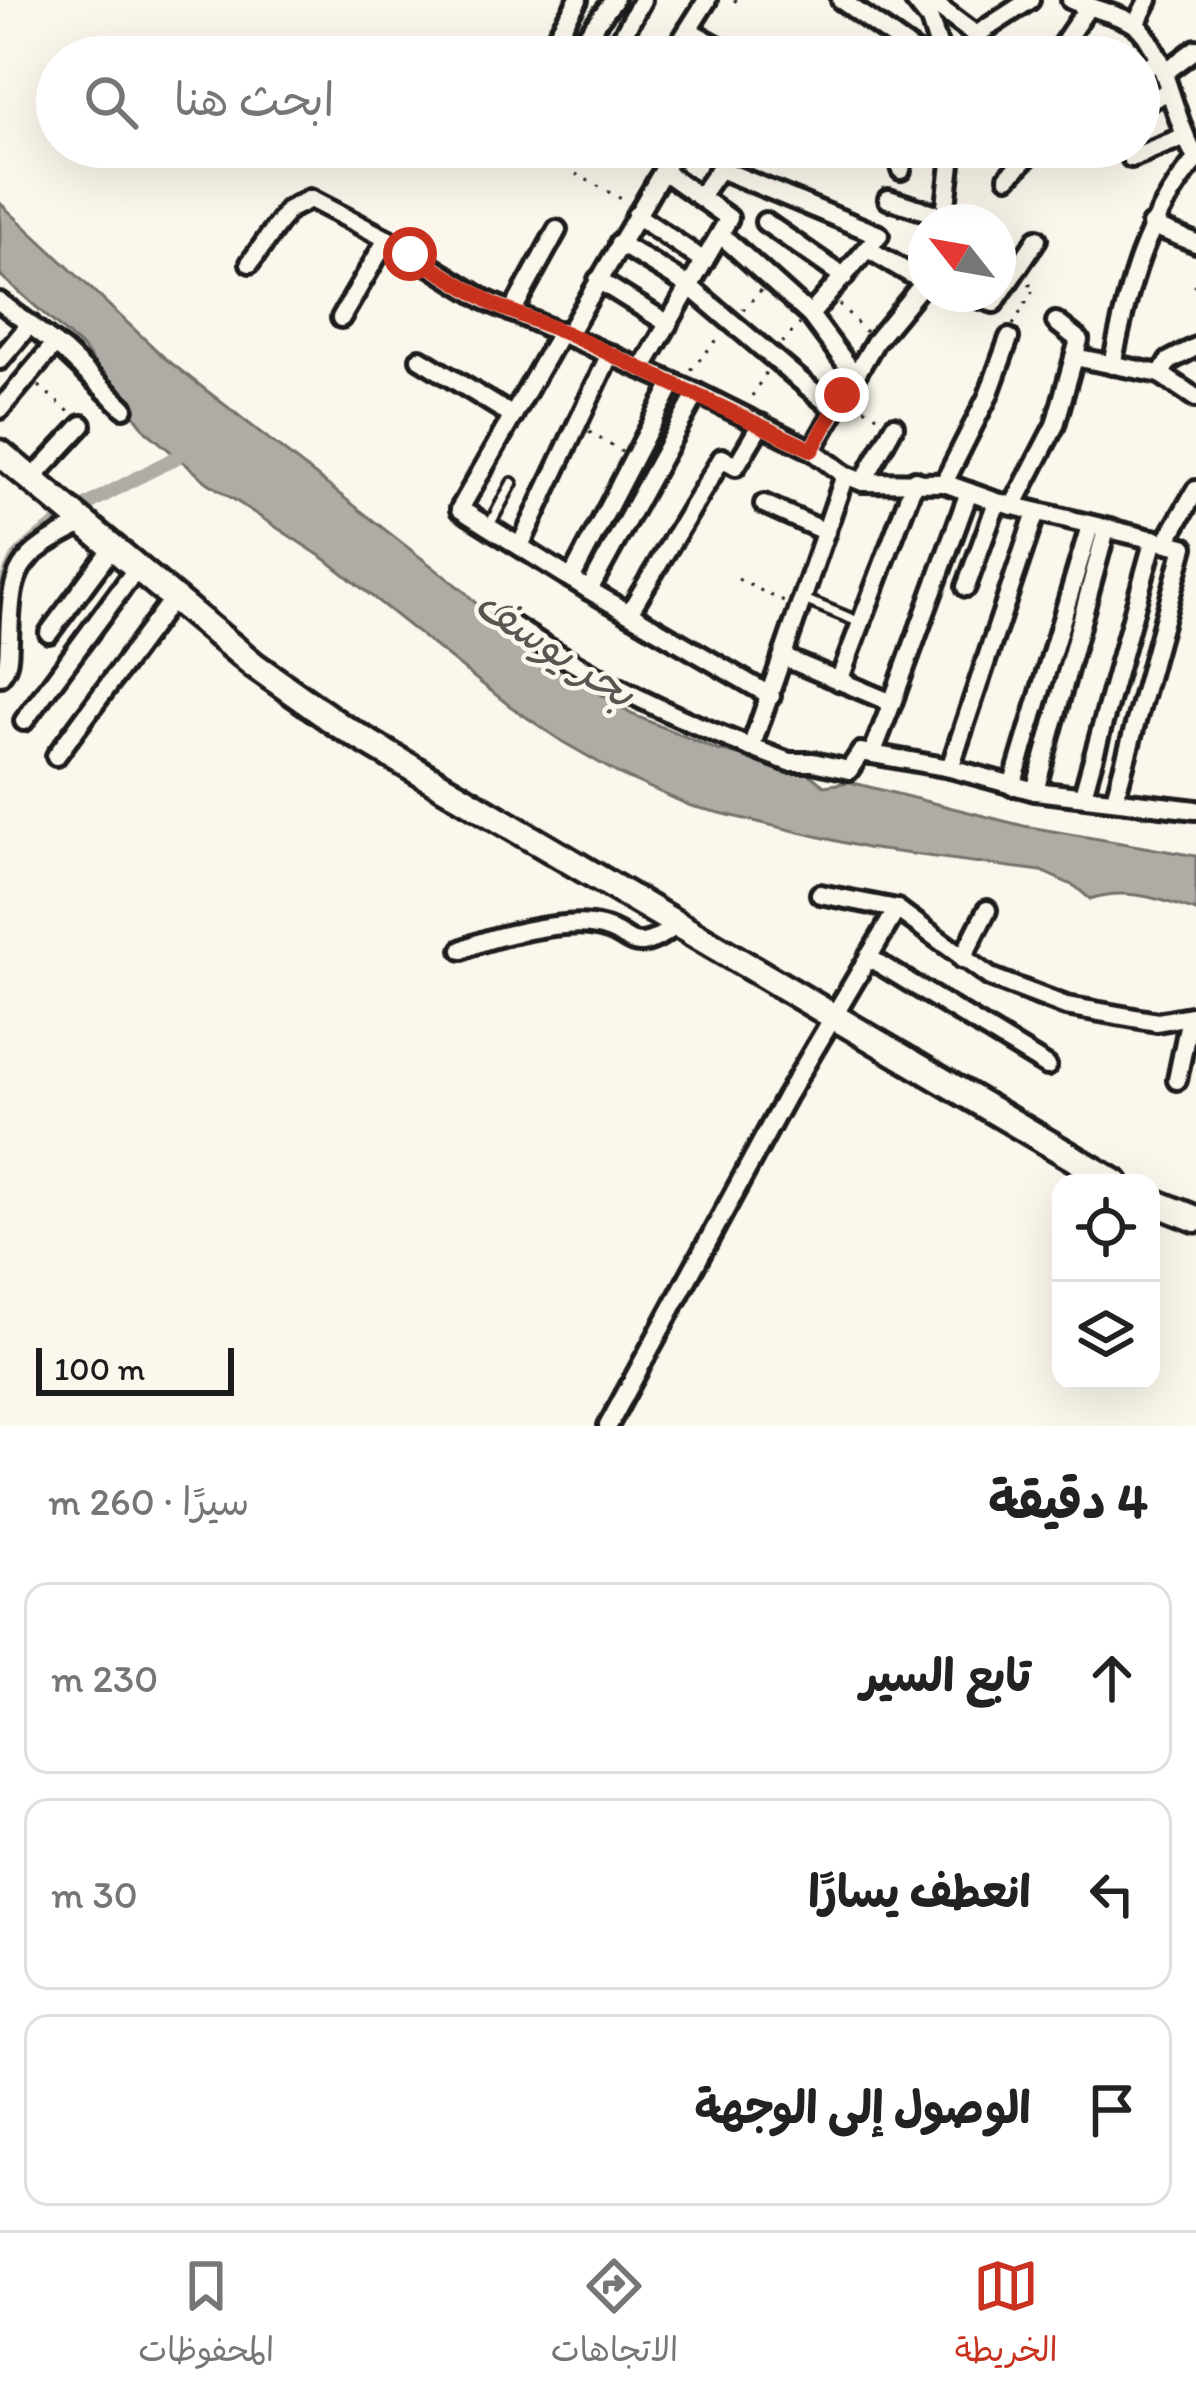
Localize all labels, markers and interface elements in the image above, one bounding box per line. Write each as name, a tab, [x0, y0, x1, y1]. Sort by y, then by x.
search box	[36, 36, 1160, 168]
icon: search	[78, 69, 144, 135]
text: ابحث هنا	[174, 72, 335, 126]
north arrow	[908, 204, 1016, 312]
route start	[383, 227, 437, 281]
route end	[815, 368, 869, 422]
water label: بحر يوسف	[465, 575, 648, 721]
map controls	[1052, 1174, 1160, 1390]
button: locate	[1052, 1174, 1160, 1282]
button: layers	[1052, 1282, 1160, 1390]
scale bar	[36, 1342, 234, 1395]
text: 100 m	[54, 1349, 145, 1388]
text: 4 دقيقة	[988, 1470, 1148, 1531]
text: سيرًا · 260 m	[48, 1478, 250, 1525]
icon: ahead	[1079, 1645, 1145, 1711]
text: تابع السير	[861, 1648, 1031, 1702]
text: 230 m	[51, 1655, 158, 1702]
icon: left	[1079, 1861, 1145, 1927]
text: انعطف يسارًا	[808, 1864, 1031, 1918]
text: 30 m	[51, 1871, 138, 1918]
icon: arrive	[1079, 2077, 1145, 2143]
text: الوصول إلى الوجهة	[694, 2080, 1031, 2134]
tab: المحفوظات	[138, 2253, 274, 2379]
tab: الاتجاهات	[551, 2253, 678, 2379]
tab: الخريطة	[955, 2253, 1058, 2379]

